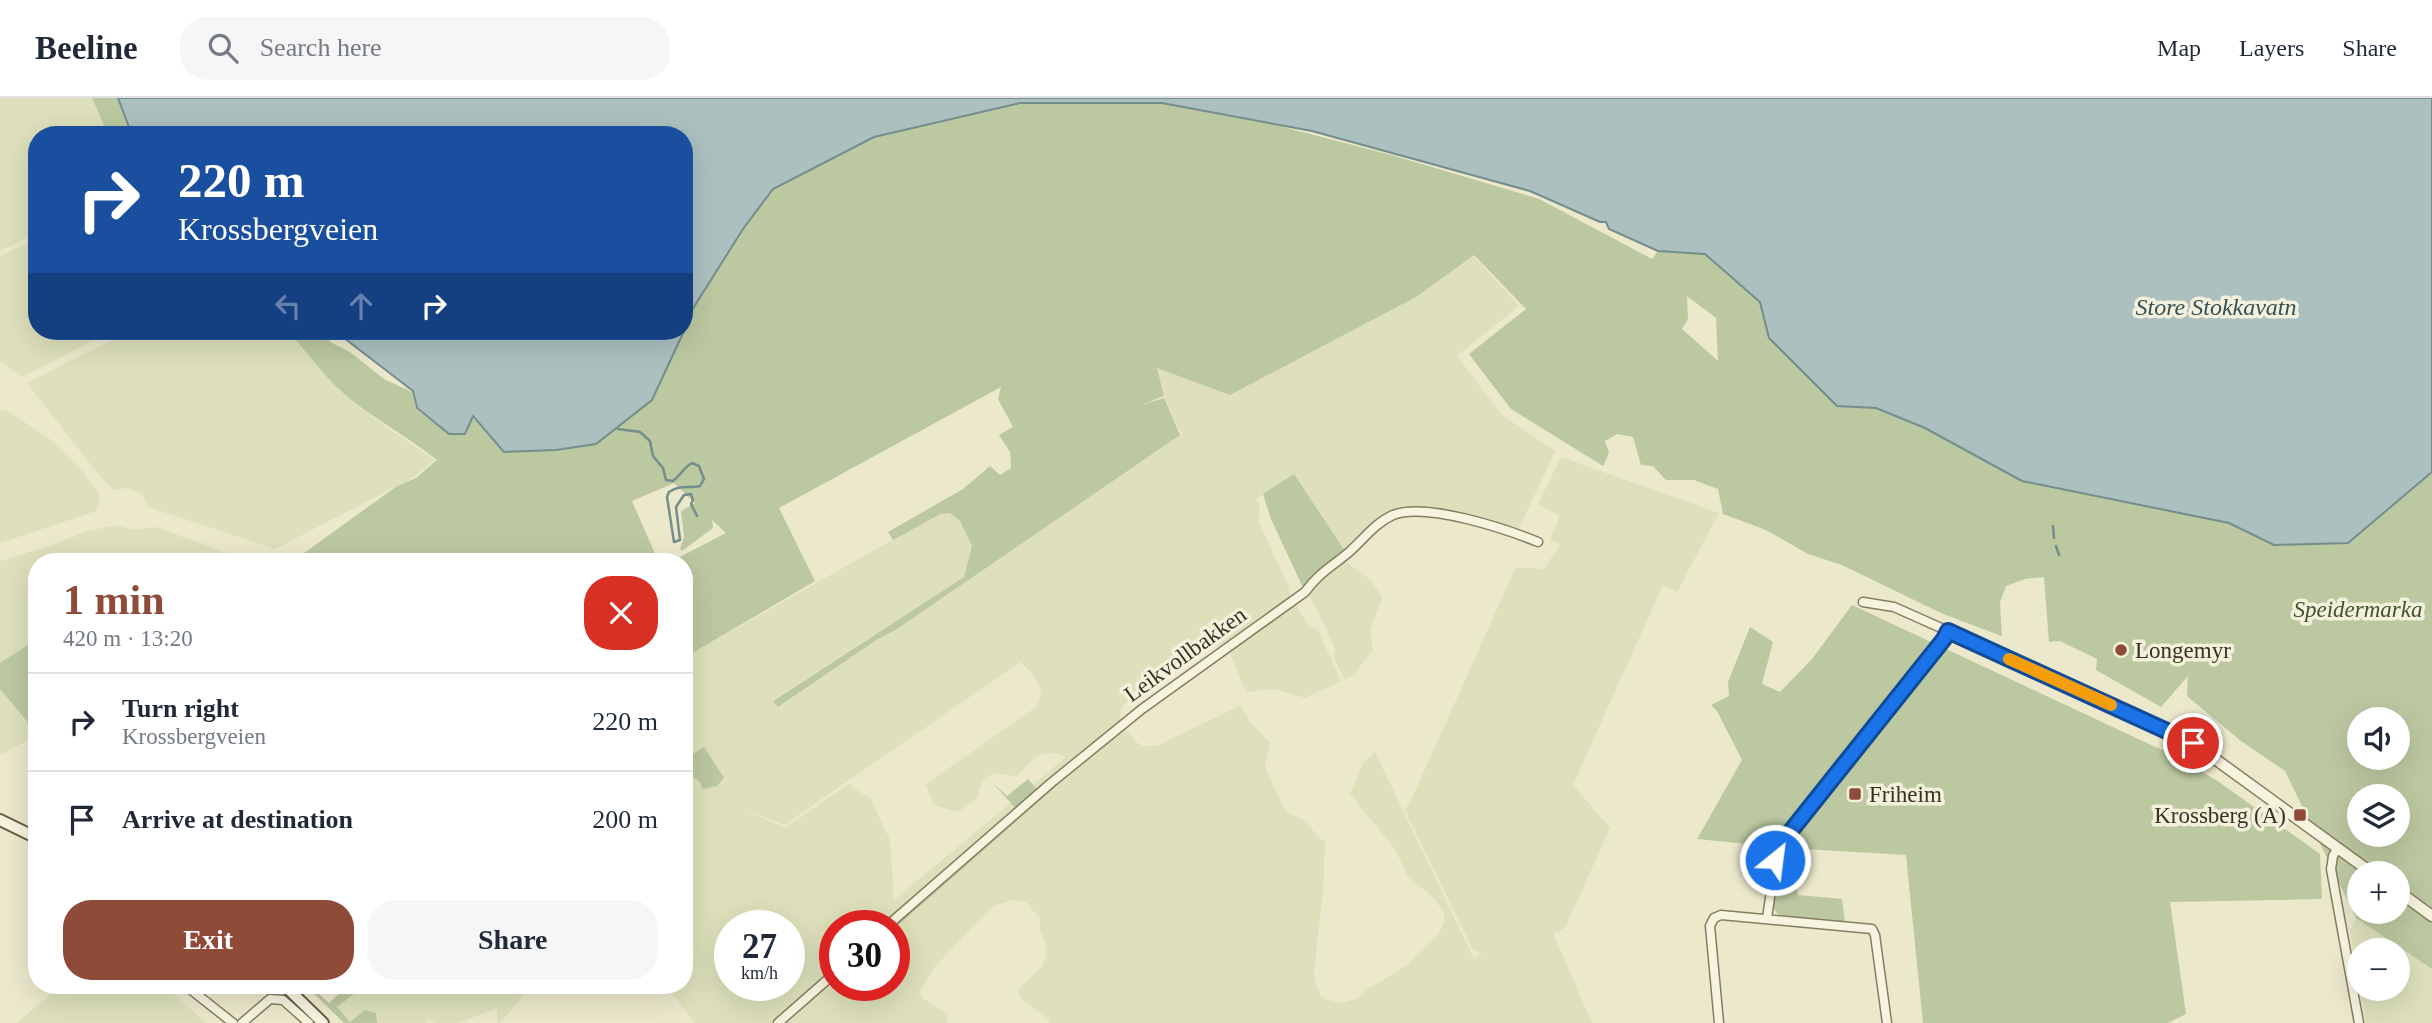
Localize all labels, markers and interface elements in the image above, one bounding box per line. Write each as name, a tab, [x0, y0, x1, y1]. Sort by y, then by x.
search box	[180, 17, 670, 80]
icon: search	[204, 29, 242, 67]
text: Beeline	[35, 30, 138, 66]
text: Search here	[260, 33, 382, 62]
text: Map	[2157, 35, 2201, 61]
text: Layers	[2239, 35, 2304, 61]
text: Share	[2342, 35, 2397, 61]
text: 220 m	[178, 153, 305, 208]
icon: right	[63, 154, 154, 245]
text: Krossbergveien	[178, 211, 378, 247]
icon: left	[269, 287, 307, 325]
icon: ahead	[342, 287, 380, 325]
icon: right	[415, 287, 453, 325]
water label: Store Stokkavatn	[2135, 294, 2297, 320]
button: close	[584, 576, 658, 650]
text: 1 min	[63, 577, 165, 623]
park label: Speidermarka	[2293, 597, 2423, 622]
street label: Leikvollbakken	[1120, 602, 1251, 707]
text: 420 m · 13:20	[63, 626, 193, 651]
place label: Longemyr	[2135, 638, 2231, 663]
marker: Longemyr	[2113, 642, 2129, 658]
text: Turn right	[122, 694, 239, 723]
icon: right	[63, 703, 101, 741]
text: 220 m	[592, 707, 658, 736]
map controls	[2347, 707, 2410, 1001]
button: sound	[2347, 707, 2410, 770]
pin	[2163, 713, 2223, 773]
text: Krossbergveien	[122, 724, 266, 749]
icon: arrive	[2174, 724, 2212, 762]
place label: Friheim	[1869, 782, 1942, 807]
button: layers	[2347, 784, 2410, 847]
marker: Friheim	[1847, 786, 1863, 802]
icon: arrive	[63, 801, 101, 839]
place label: Krossberg (A)	[2154, 803, 2286, 828]
text: Arrive at destination	[122, 805, 353, 834]
text: 200 m	[592, 805, 658, 834]
marker: Krossberg (A)	[2292, 807, 2308, 823]
position arrow	[1738, 823, 1812, 897]
button: +	[2347, 861, 2410, 924]
button: Exit	[63, 900, 354, 980]
button: Share	[368, 900, 658, 980]
speed limit sign: 30	[819, 910, 910, 1001]
text: 27	[742, 927, 777, 966]
button: −	[2347, 938, 2410, 1001]
text: km/h	[741, 963, 778, 983]

